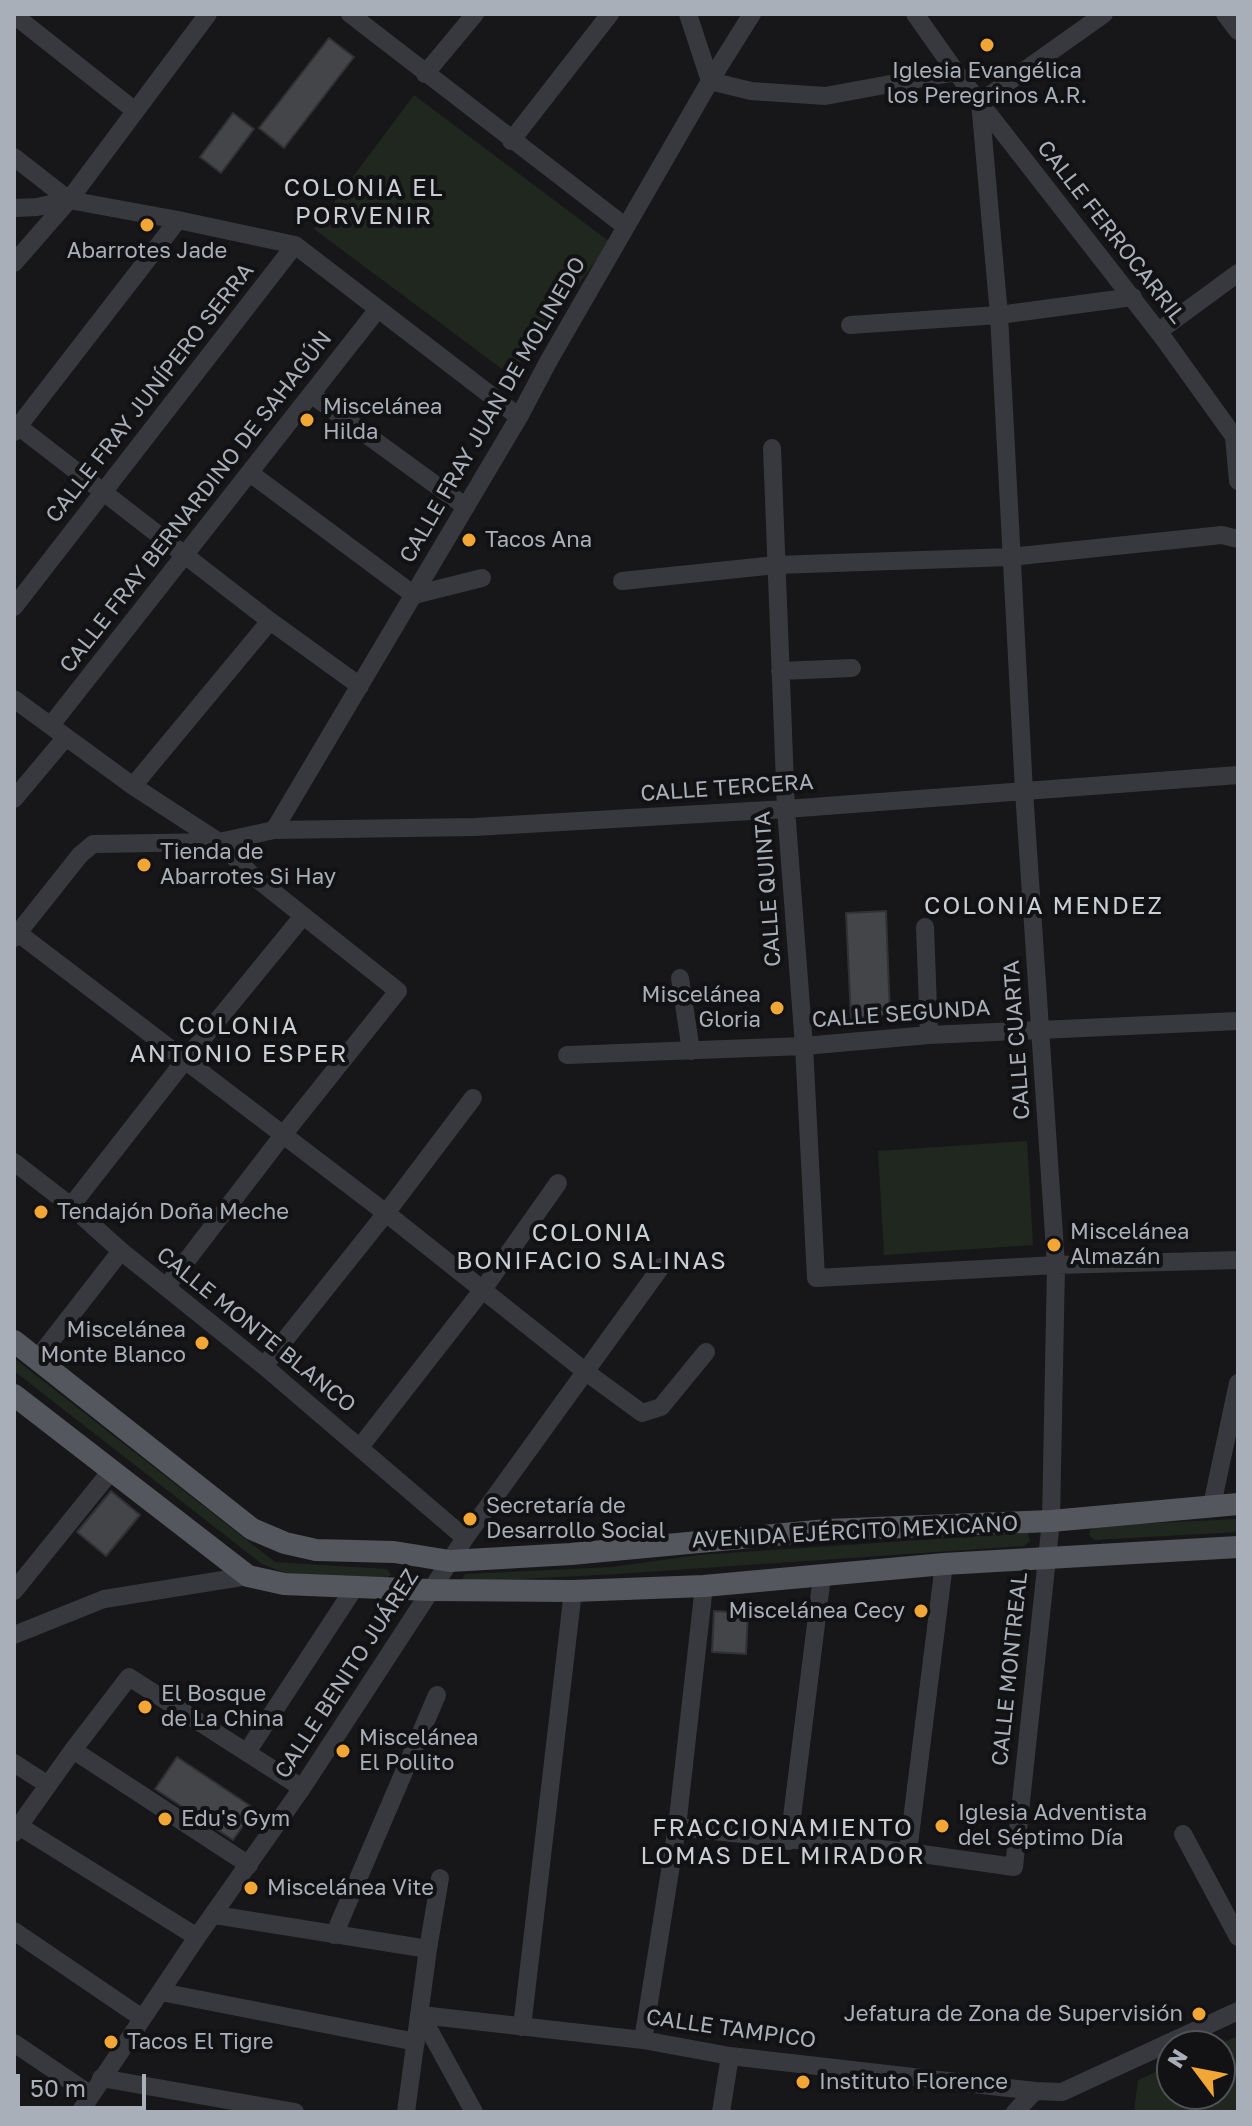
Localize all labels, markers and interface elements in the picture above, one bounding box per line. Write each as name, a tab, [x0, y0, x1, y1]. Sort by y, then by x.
marker: Iglesia Evangélica los Peregrinos A.R.	[978, 36, 996, 54]
place label: Iglesia Evangélica los Peregrinos A.R.	[887, 58, 1087, 110]
street label: CALLE FERROCARRIL	[1031, 135, 1191, 329]
district label: COLONIA EL PORVENIR	[284, 174, 444, 230]
marker: Abarrotes Jade	[138, 216, 156, 234]
place label: Abarrotes Jade	[67, 238, 227, 264]
street label: CALLE FRAY JUAN DE MOLINEDO	[394, 252, 592, 568]
street label: CALLE FRAY JUNÍPERO SERRA	[40, 258, 260, 528]
street label: CALLE FRAY BERNARDINO DE SAHAGÚN	[54, 326, 338, 678]
place label: Miscelánea Hilda	[323, 394, 442, 446]
marker: Miscelánea Hilda	[298, 411, 316, 429]
place label: Tacos Ana	[485, 527, 592, 553]
marker: Tacos Ana	[460, 531, 478, 549]
street label: CALLE TERCERA	[640, 769, 814, 807]
street label: CALLE QUINTA	[749, 810, 787, 968]
place label: Tienda de Abarrotes Si Hay	[160, 839, 336, 890]
marker: Tienda de Abarrotes Si Hay	[135, 856, 153, 874]
district label: COLONIA MENDEZ	[924, 892, 1164, 920]
street label: CALLE CUARTA	[998, 959, 1036, 1121]
place label: Miscelánea Gloria	[642, 982, 761, 1034]
street label: CALLE SEGUNDA	[811, 995, 991, 1033]
marker: Miscelánea Gloria	[768, 999, 786, 1017]
district label: COLONIA ANTONIO ESPER	[130, 1012, 348, 1068]
place label: Tendajón Doña Meche	[57, 1199, 289, 1225]
marker: Tendajón Doña Meche	[32, 1203, 50, 1221]
district label: COLONIA BONIFACIO SALINAS	[456, 1219, 728, 1275]
place label: Miscelánea Almazán	[1070, 1219, 1189, 1270]
marker: Miscelánea Almazán	[1045, 1236, 1063, 1254]
street label: CALLE MONTE BLANCO	[151, 1242, 361, 1418]
place label: Miscelánea Monte Blanco	[41, 1317, 186, 1368]
marker: Miscelánea Monte Blanco	[193, 1334, 211, 1352]
place label: Secretaría de Desarrollo Social	[486, 1493, 666, 1544]
marker: Secretaría de Desarrollo Social	[461, 1510, 479, 1528]
street label: AVENIDA EJÉRCITO MEXICANO	[691, 1510, 1019, 1554]
street label: CALLE BENITO JUÁREZ	[269, 1565, 425, 1783]
street label: CALLE MONTREAL	[987, 1571, 1033, 1767]
place label: Miscelánea Cecy	[728, 1598, 905, 1624]
marker: Miscelánea Cecy	[912, 1602, 930, 1620]
place label: El Bosque de La China	[161, 1681, 284, 1732]
marker: El Bosque de La China	[136, 1698, 154, 1716]
place label: Miscelánea El Pollito	[359, 1725, 478, 1776]
marker: Miscelánea El Pollito	[334, 1742, 352, 1760]
place label: Iglesia Adventista del Séptimo Día	[958, 1800, 1147, 1852]
place label: Edu's Gym	[181, 1806, 290, 1832]
marker: Edu's Gym	[156, 1810, 174, 1828]
district label: FRACCIONAMIENTO LOMAS DEL MIRADOR	[641, 1814, 925, 1870]
marker: Iglesia Adventista del Séptimo Día	[933, 1817, 951, 1835]
place label: Miscelánea Vite	[267, 1875, 434, 1901]
marker: Miscelánea Vite	[242, 1879, 260, 1897]
place label: Jefatura de Zona de Supervisión	[844, 2001, 1183, 2027]
street label: CALLE TAMPICO	[644, 2004, 818, 2054]
marker: Jefatura de Zona de Supervisión	[1190, 2005, 1208, 2023]
place label: Tacos El Tigre	[127, 2029, 274, 2055]
north arrow	[1156, 2030, 1236, 2110]
marker: Tacos El Tigre	[102, 2033, 120, 2051]
text: N	[1161, 2044, 1193, 2072]
scale bar	[20, 2058, 150, 2108]
place label: Instituto Florence	[819, 2069, 1008, 2095]
text: 50 m	[30, 2073, 86, 2102]
marker: Instituto Florence	[794, 2073, 812, 2091]

